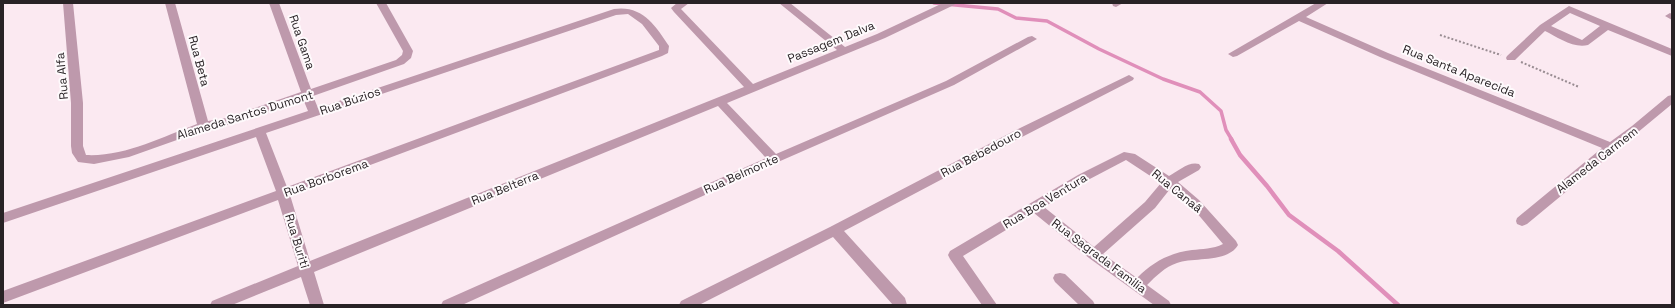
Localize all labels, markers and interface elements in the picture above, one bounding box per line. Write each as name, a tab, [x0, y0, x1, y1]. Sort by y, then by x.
street label: Rua Gama	[285, 12, 319, 72]
street label: Passagem Dalva	[785, 17, 877, 67]
street label: Rua Beta	[185, 34, 213, 88]
street label: Rua Santa Aparecida	[1400, 41, 1518, 101]
street label: Rua Alfa	[52, 52, 72, 100]
street label: Rua Búzios	[318, 83, 382, 119]
street label: Alameda Santos Dumont	[175, 87, 315, 143]
street label: Alameda Carmem	[1553, 123, 1641, 197]
street label: Rua Bebedouro	[938, 125, 1024, 181]
street label: Rua Belmonte	[701, 150, 781, 198]
street label: Rua Borborema	[282, 155, 370, 201]
street label: Rua Canaã	[1148, 166, 1206, 216]
street label: Rua Belterra	[469, 167, 541, 209]
street label: Rua Boa Ventura	[1000, 170, 1090, 232]
street label: Rua Buriti	[281, 212, 313, 270]
street label: Rua Sagrada Familia	[1048, 215, 1150, 297]

